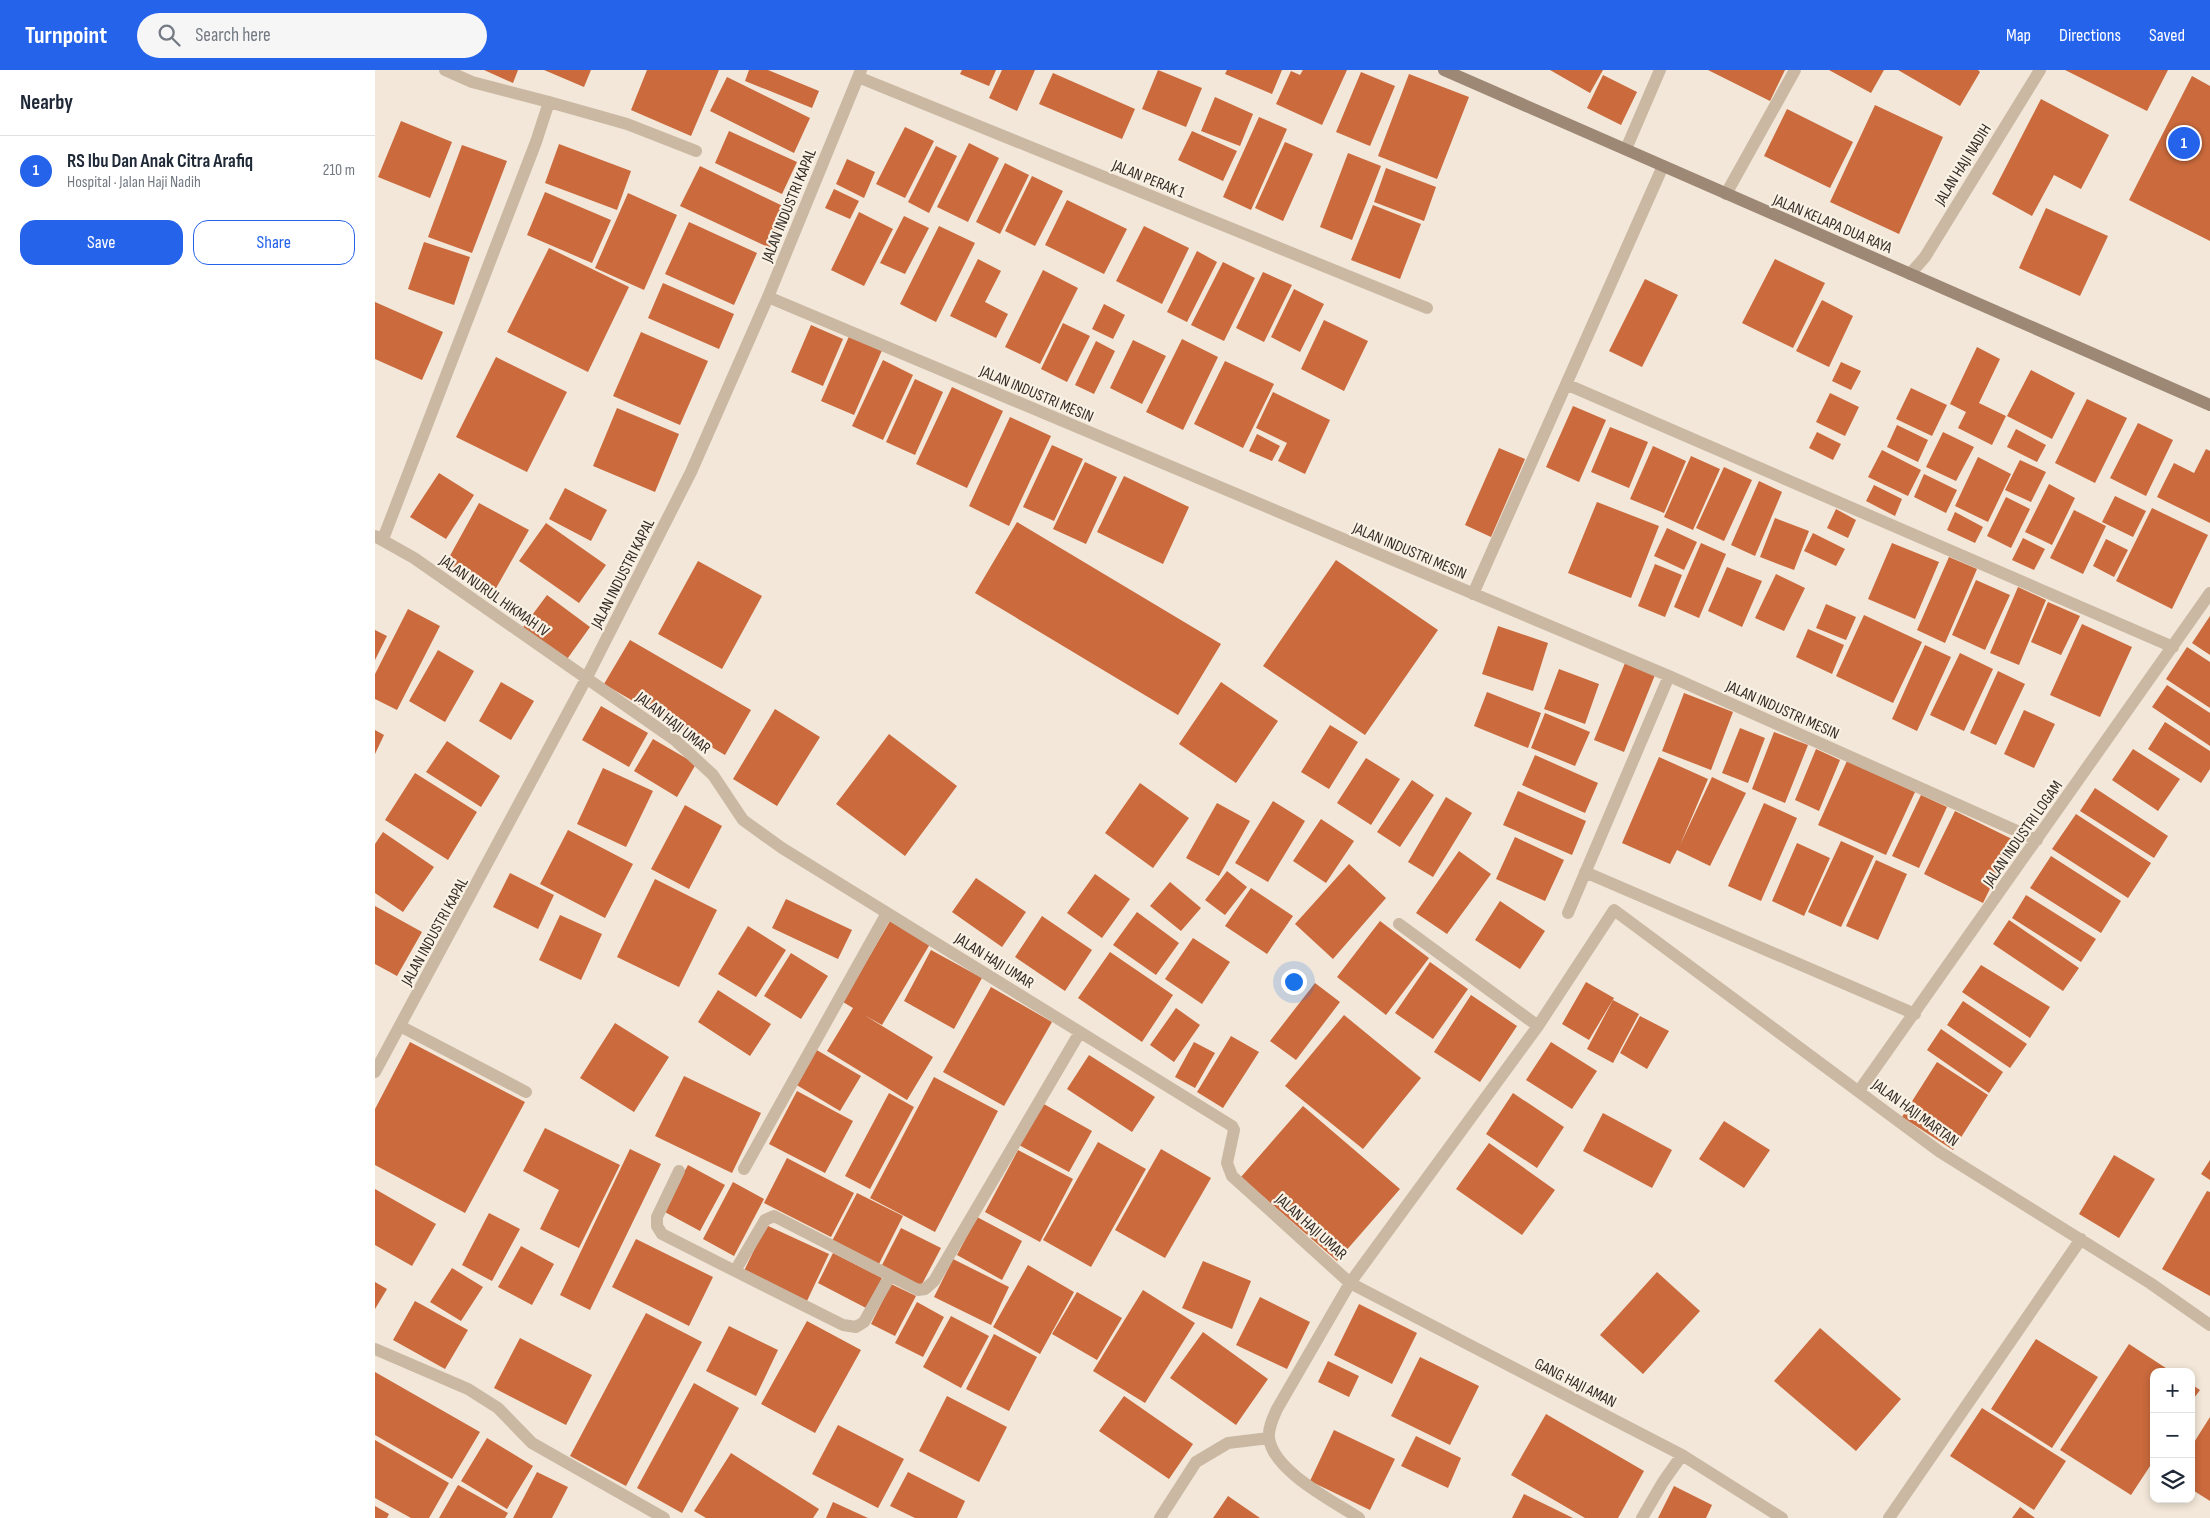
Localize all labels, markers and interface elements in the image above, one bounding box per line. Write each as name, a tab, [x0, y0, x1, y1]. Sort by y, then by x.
search box	[137, 13, 487, 58]
text: Turnpoint	[25, 21, 107, 50]
icon: search	[155, 21, 183, 49]
text: Search here	[195, 24, 271, 47]
text: Map	[2006, 25, 2031, 46]
text: Directions	[2059, 25, 2121, 46]
text: Saved	[2149, 25, 2185, 46]
text: Nearby	[20, 90, 73, 115]
street label: JALAN HAJI NADIH	[1930, 121, 1996, 210]
pin: 1	[2168, 124, 2200, 162]
street label: JALAN INDUSTRI KAPAL	[758, 146, 821, 266]
text: RS Ibu Dan Anak Citra Arafiq	[67, 150, 253, 173]
street label: JALAN PERAK 1	[1108, 156, 1188, 203]
text: 1	[33, 161, 39, 180]
text: 210 m	[323, 161, 355, 180]
text: Hospital · Jalan Haji Nadih	[67, 173, 201, 192]
street label: JALAN KELAPA DUA RAYA	[1769, 190, 1895, 258]
button: Save	[20, 220, 183, 265]
button: Share	[193, 220, 355, 265]
street label: JALAN INDUSTRI MESIN	[976, 361, 1096, 427]
street label: JALAN INDUSTRI KAPAL	[587, 516, 659, 633]
street label: JALAN INDUSTRI MESIN	[1349, 518, 1469, 584]
street label: JALAN NURUL HIKMAH IV	[435, 551, 553, 642]
street label: JALAN INDUSTRI MESIN	[1722, 677, 1842, 744]
street label: JALAN HAJI UMAR	[631, 687, 714, 758]
street label: JALAN INDUSTRI LOGAM	[1979, 777, 2067, 891]
street label: JALAN INDUSTRI KAPAL	[397, 874, 473, 990]
street label: JALAN HAJI UMAR	[950, 929, 1037, 993]
your location	[1281, 969, 1307, 995]
street label: JALAN HAJI MARTAN	[1867, 1075, 1962, 1151]
street label: JALAN HAJI UMAR	[1271, 1189, 1351, 1264]
street label: GANG HAJI AMAN	[1531, 1355, 1619, 1412]
map controls	[2150, 1368, 2195, 1503]
button: +	[2150, 1368, 2195, 1413]
button: −	[2150, 1413, 2195, 1458]
button: layers	[2150, 1458, 2195, 1503]

